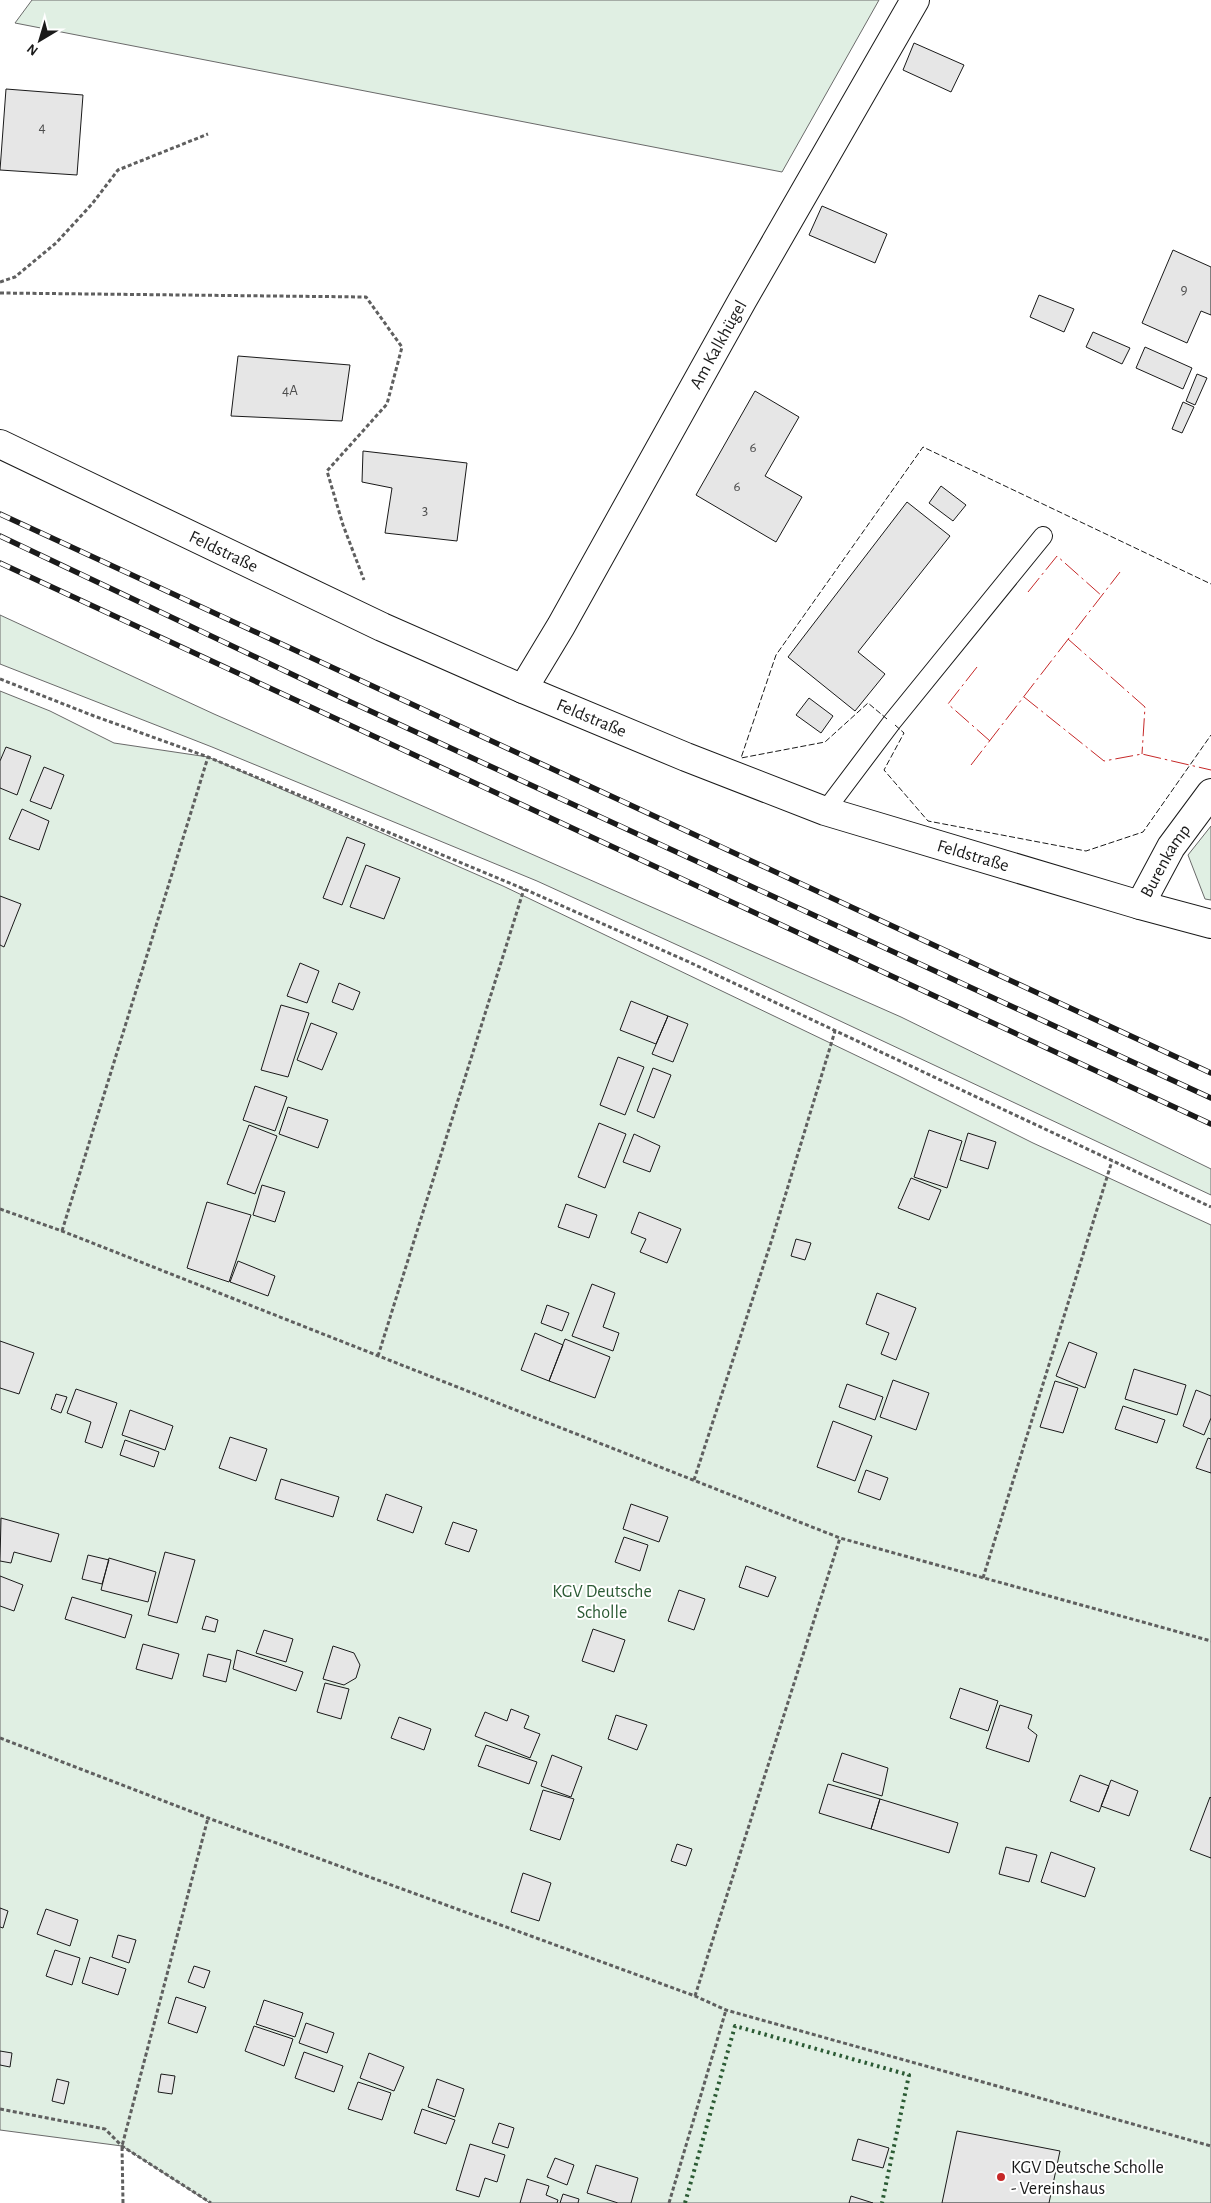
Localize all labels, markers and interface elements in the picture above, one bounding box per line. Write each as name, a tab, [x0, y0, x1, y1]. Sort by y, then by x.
north arrow	[15, 15, 65, 65]
text: N	[24, 41, 41, 58]
house number: 4	[38, 120, 46, 135]
house number: 9	[1180, 282, 1188, 297]
street label: Am Kalkhügel	[687, 297, 751, 392]
house number: 4A	[282, 383, 298, 398]
house number: 6	[749, 440, 757, 455]
house number: 6	[733, 479, 741, 494]
house number: 3	[422, 503, 428, 518]
street label: Feldstraße	[186, 528, 260, 576]
street label: Feldstraße	[554, 696, 629, 741]
street label: Burenkamp	[1138, 821, 1195, 901]
street label: Feldstraße	[935, 837, 1011, 875]
park label: KGV Deutsche Scholle	[552, 1583, 652, 1622]
place label: KGV Deutsche Scholle - Vereinshaus	[1011, 2159, 1164, 2198]
marker: KGV Deutsche Scholle - Vereinshaus	[995, 2171, 1007, 2183]

